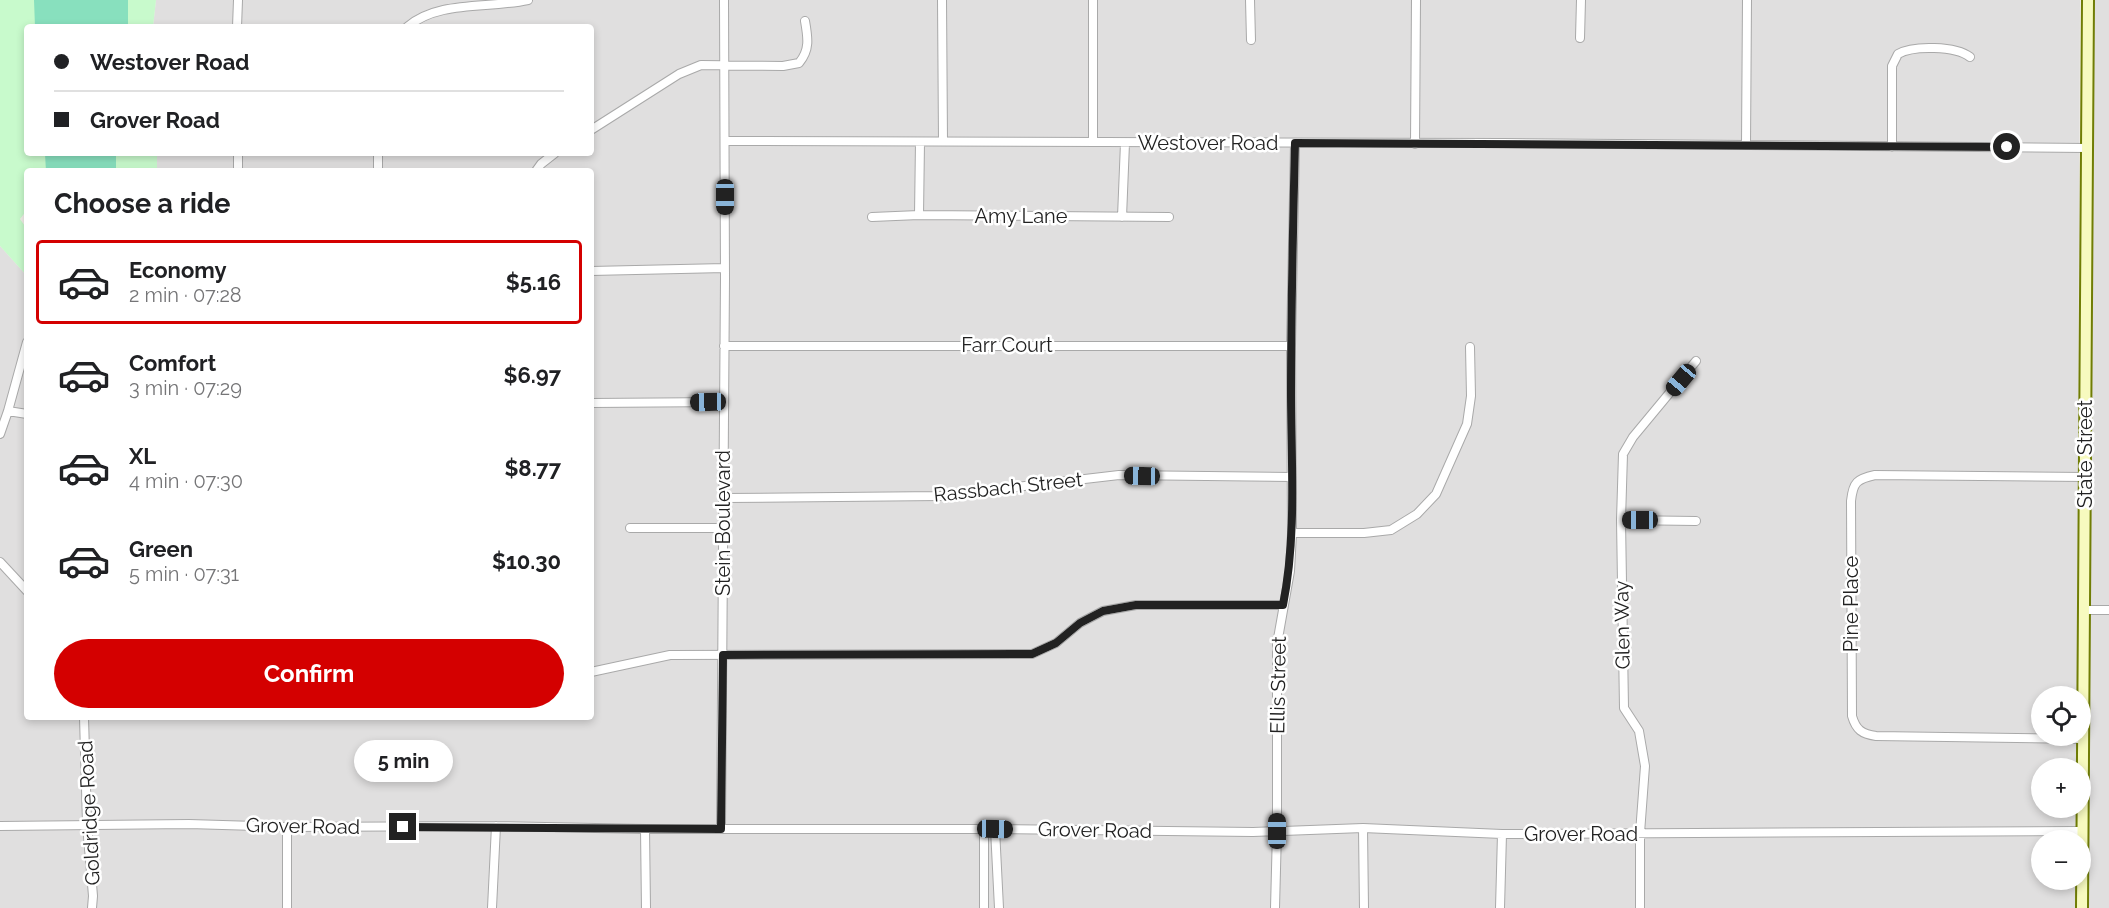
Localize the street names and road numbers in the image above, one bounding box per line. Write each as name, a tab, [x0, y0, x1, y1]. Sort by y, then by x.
street label: Westover Road	[1138, 131, 1278, 155]
street label: Amy Lane	[974, 204, 1068, 228]
street label: Farr Court	[961, 333, 1053, 357]
street label: State Street	[2073, 400, 2097, 508]
street label: Stein Boulevard	[711, 450, 735, 596]
street label: Rassbach Street	[932, 467, 1084, 507]
street label: Pine Place	[1839, 555, 1863, 652]
street label: Glen Way	[1609, 580, 1635, 670]
street label: Ellis Street	[1265, 636, 1291, 734]
street label: Goldridge Road	[73, 740, 105, 886]
street label: Grover Road	[246, 813, 360, 839]
street label: Grover Road	[1038, 817, 1152, 843]
street label: Grover Road	[1524, 822, 1638, 846]

